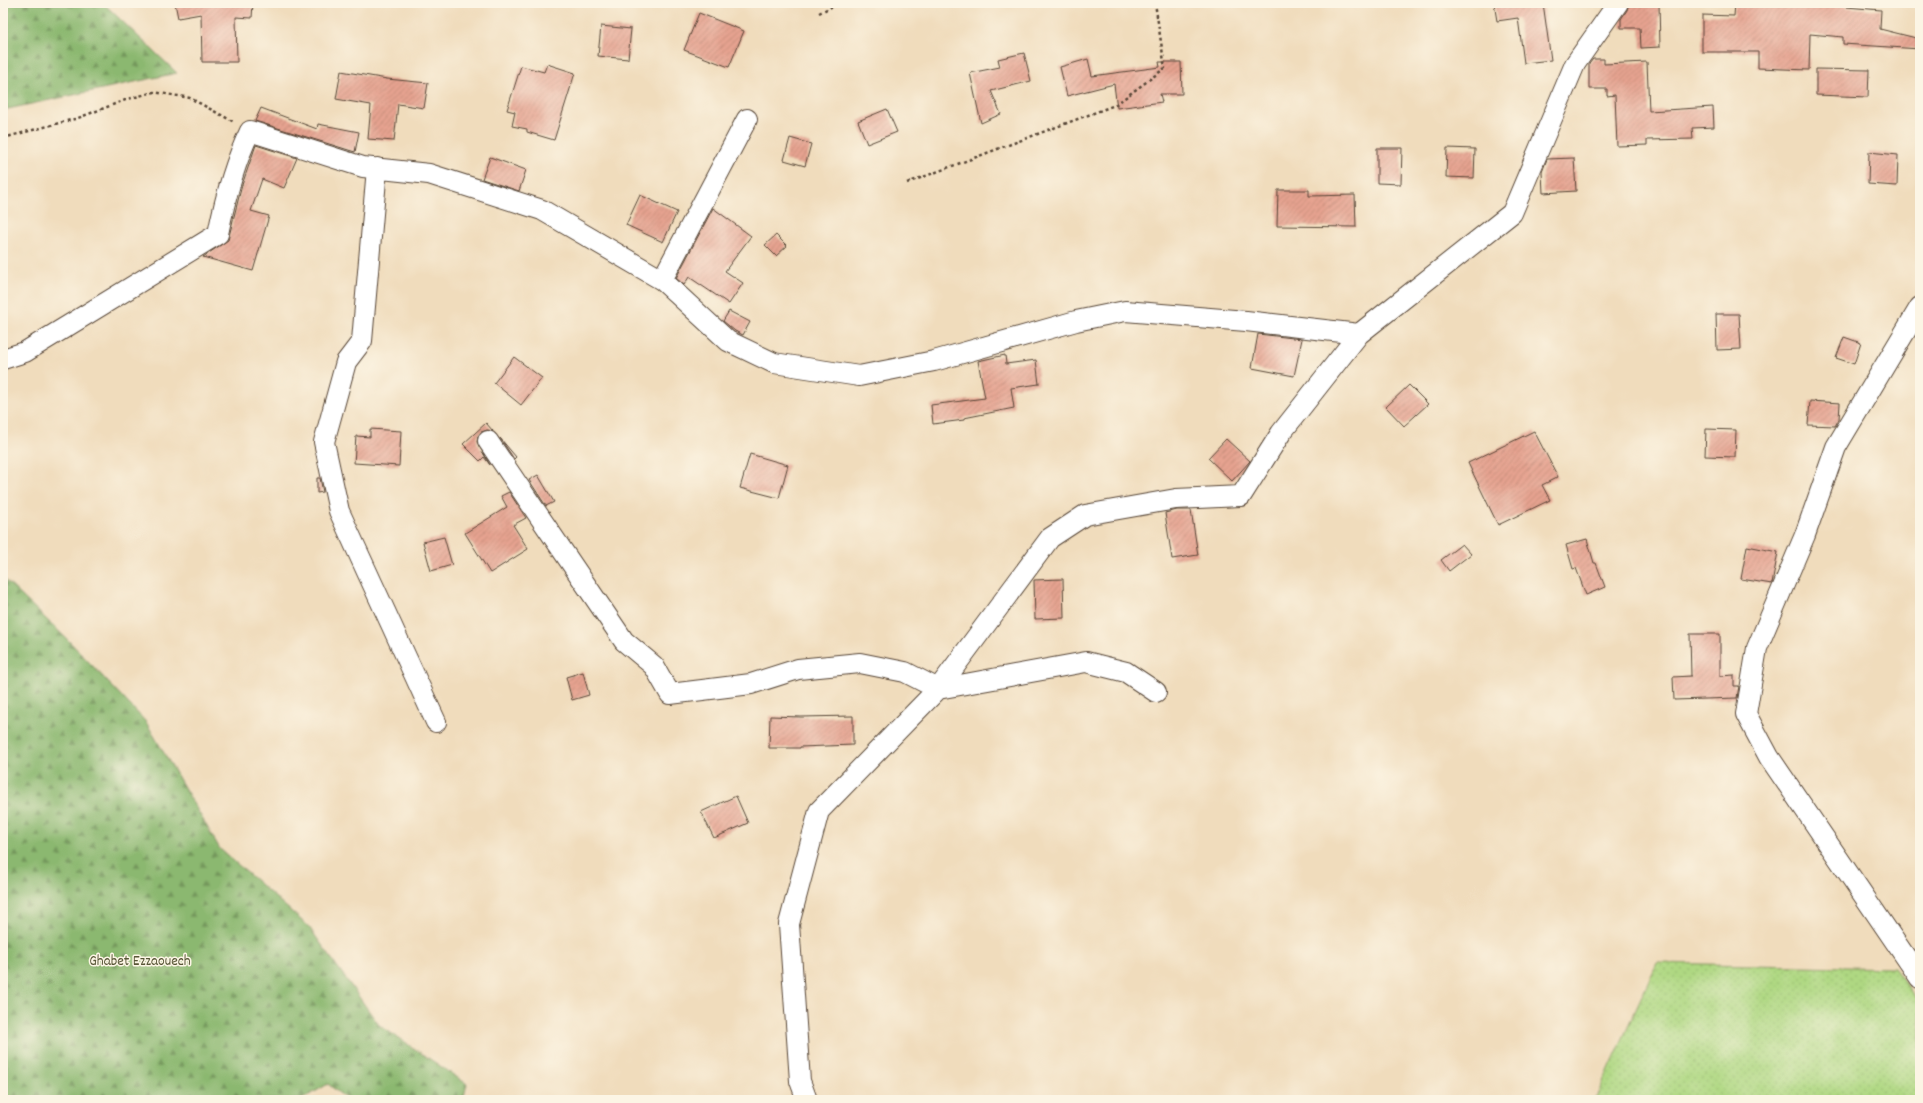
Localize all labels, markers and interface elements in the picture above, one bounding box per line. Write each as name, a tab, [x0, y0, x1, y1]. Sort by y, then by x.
park label: Ghabet Ezzaouech	[89, 951, 191, 973]

